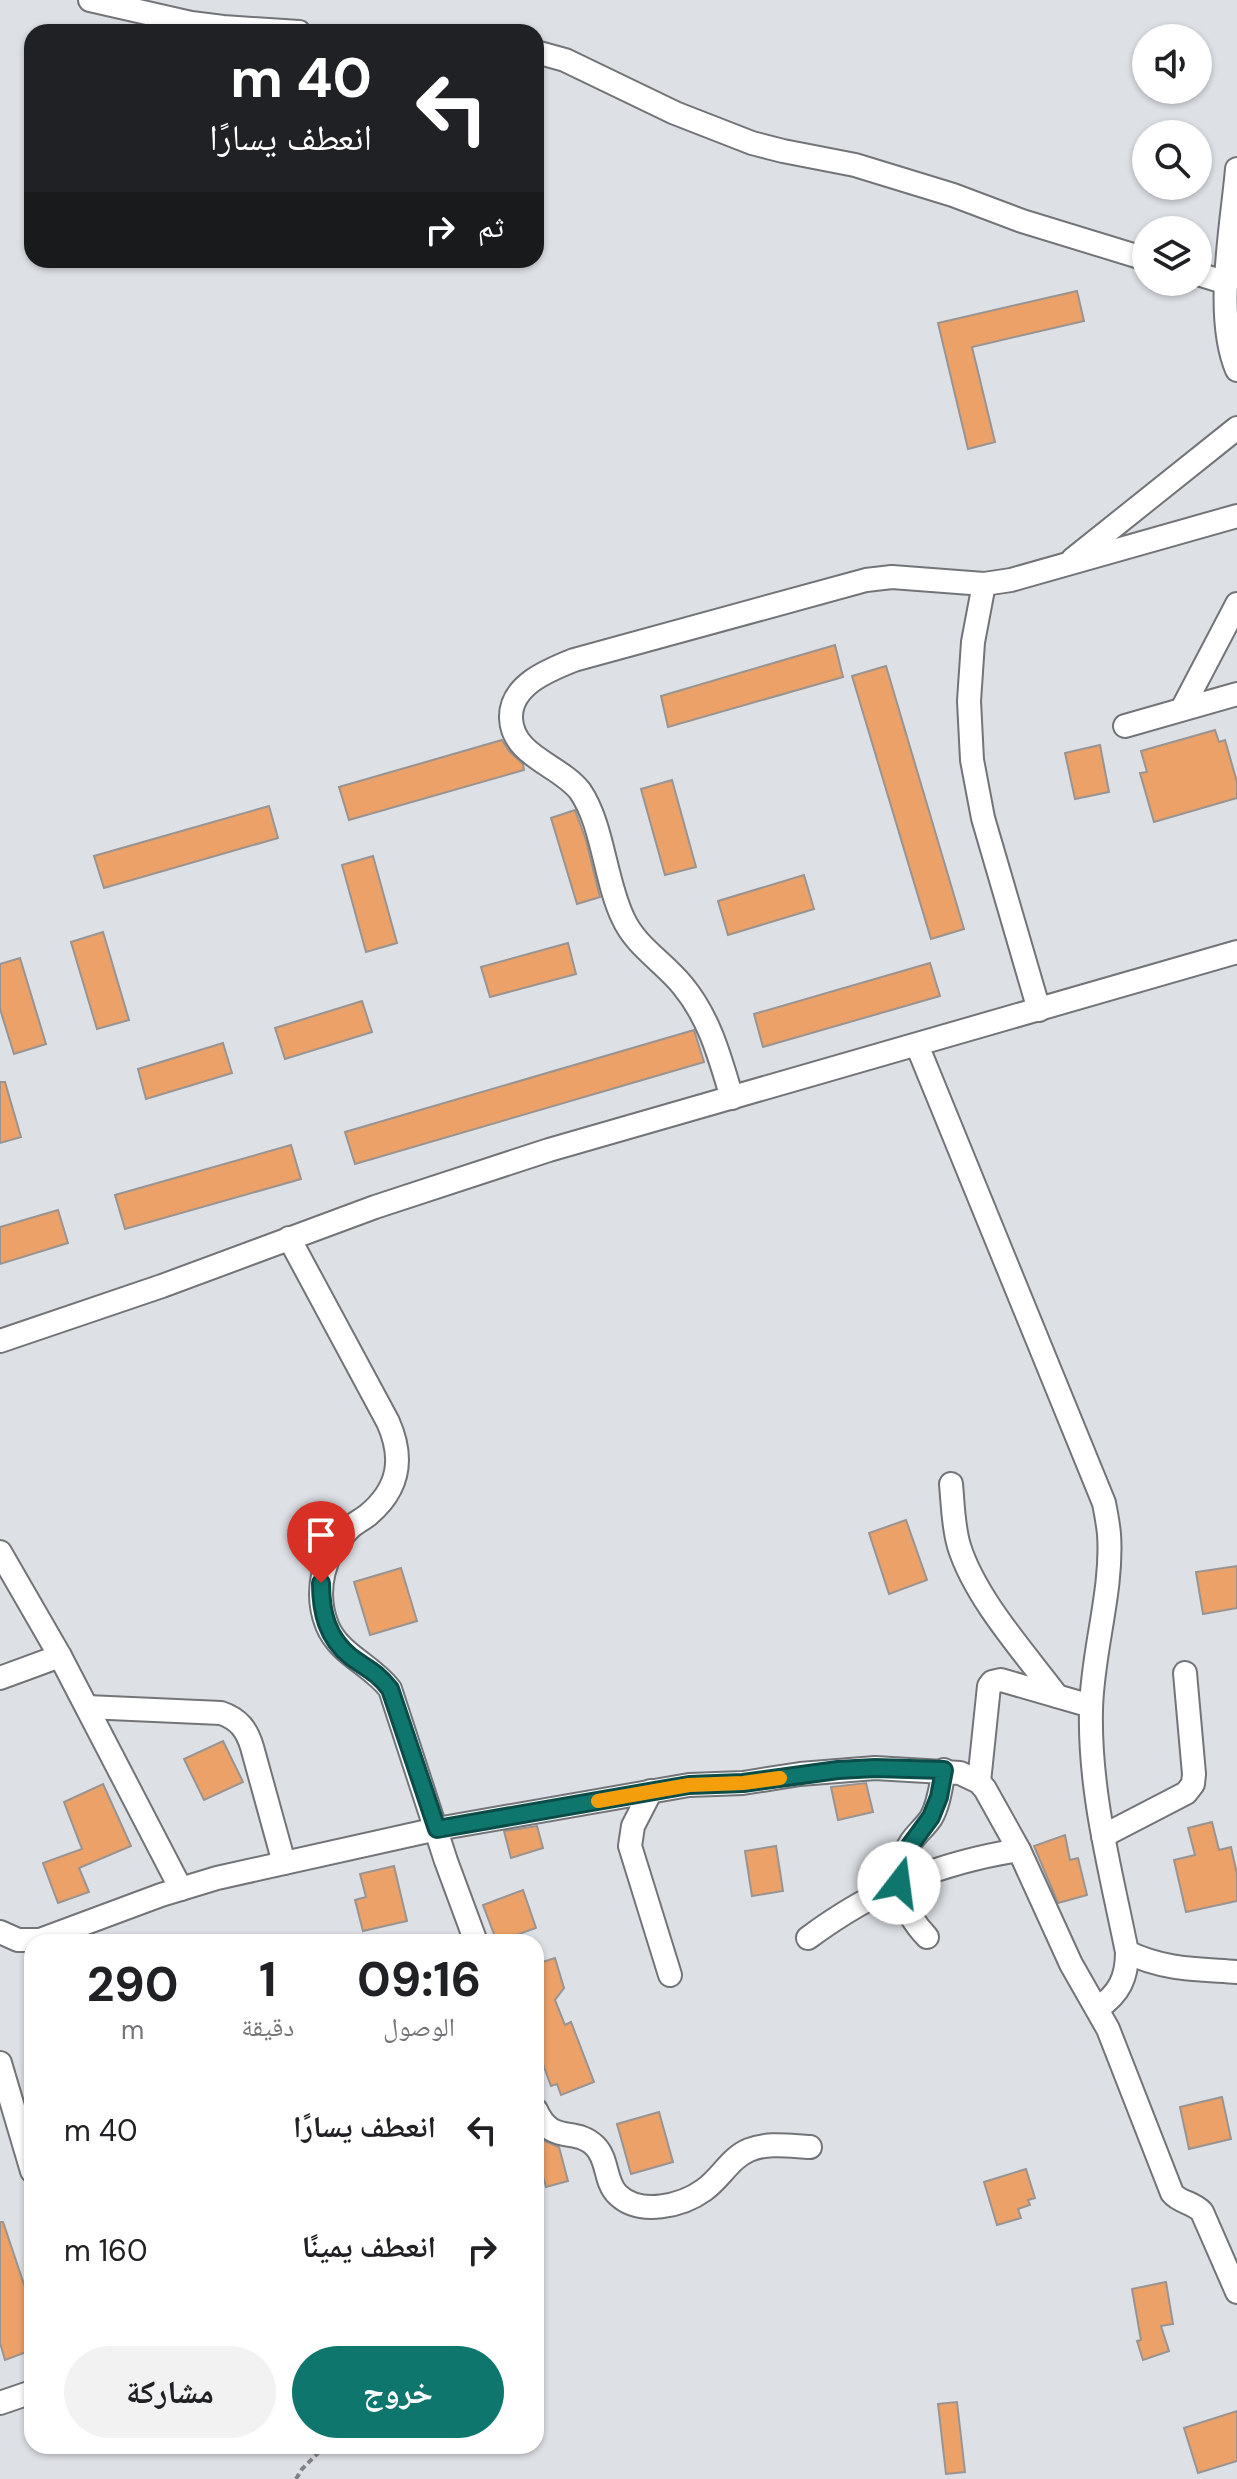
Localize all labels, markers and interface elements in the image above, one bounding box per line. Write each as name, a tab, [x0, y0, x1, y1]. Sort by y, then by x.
map controls	[1132, 24, 1212, 296]
button: sound	[1132, 24, 1212, 104]
text: 40 m	[230, 41, 372, 114]
icon: left	[400, 56, 504, 160]
text: انعطف يسارًا	[209, 114, 372, 161]
button: search	[1132, 120, 1212, 200]
text: ثم	[478, 207, 504, 246]
icon: right	[418, 208, 462, 252]
button: layers	[1132, 216, 1212, 296]
pin	[287, 1501, 355, 1583]
icon: arrive	[299, 1513, 343, 1557]
position arrow	[857, 1841, 941, 1925]
text: 1	[259, 1948, 276, 2011]
text: 09:16	[357, 1948, 481, 2011]
text: 290	[87, 1953, 179, 2016]
text: دقيقة	[241, 2010, 294, 2044]
text: الوصول	[383, 2010, 455, 2044]
text: m	[121, 2013, 144, 2047]
text: انعطف يسارًا	[293, 2107, 436, 2146]
icon: left	[460, 2108, 504, 2152]
text: 40 m	[64, 2111, 137, 2150]
text: انعطف يمينًا	[302, 2227, 436, 2266]
icon: right	[460, 2228, 504, 2272]
text: 160 m	[64, 2231, 147, 2270]
button: مشاركة	[64, 2346, 276, 2438]
button: خروج	[292, 2346, 504, 2438]

